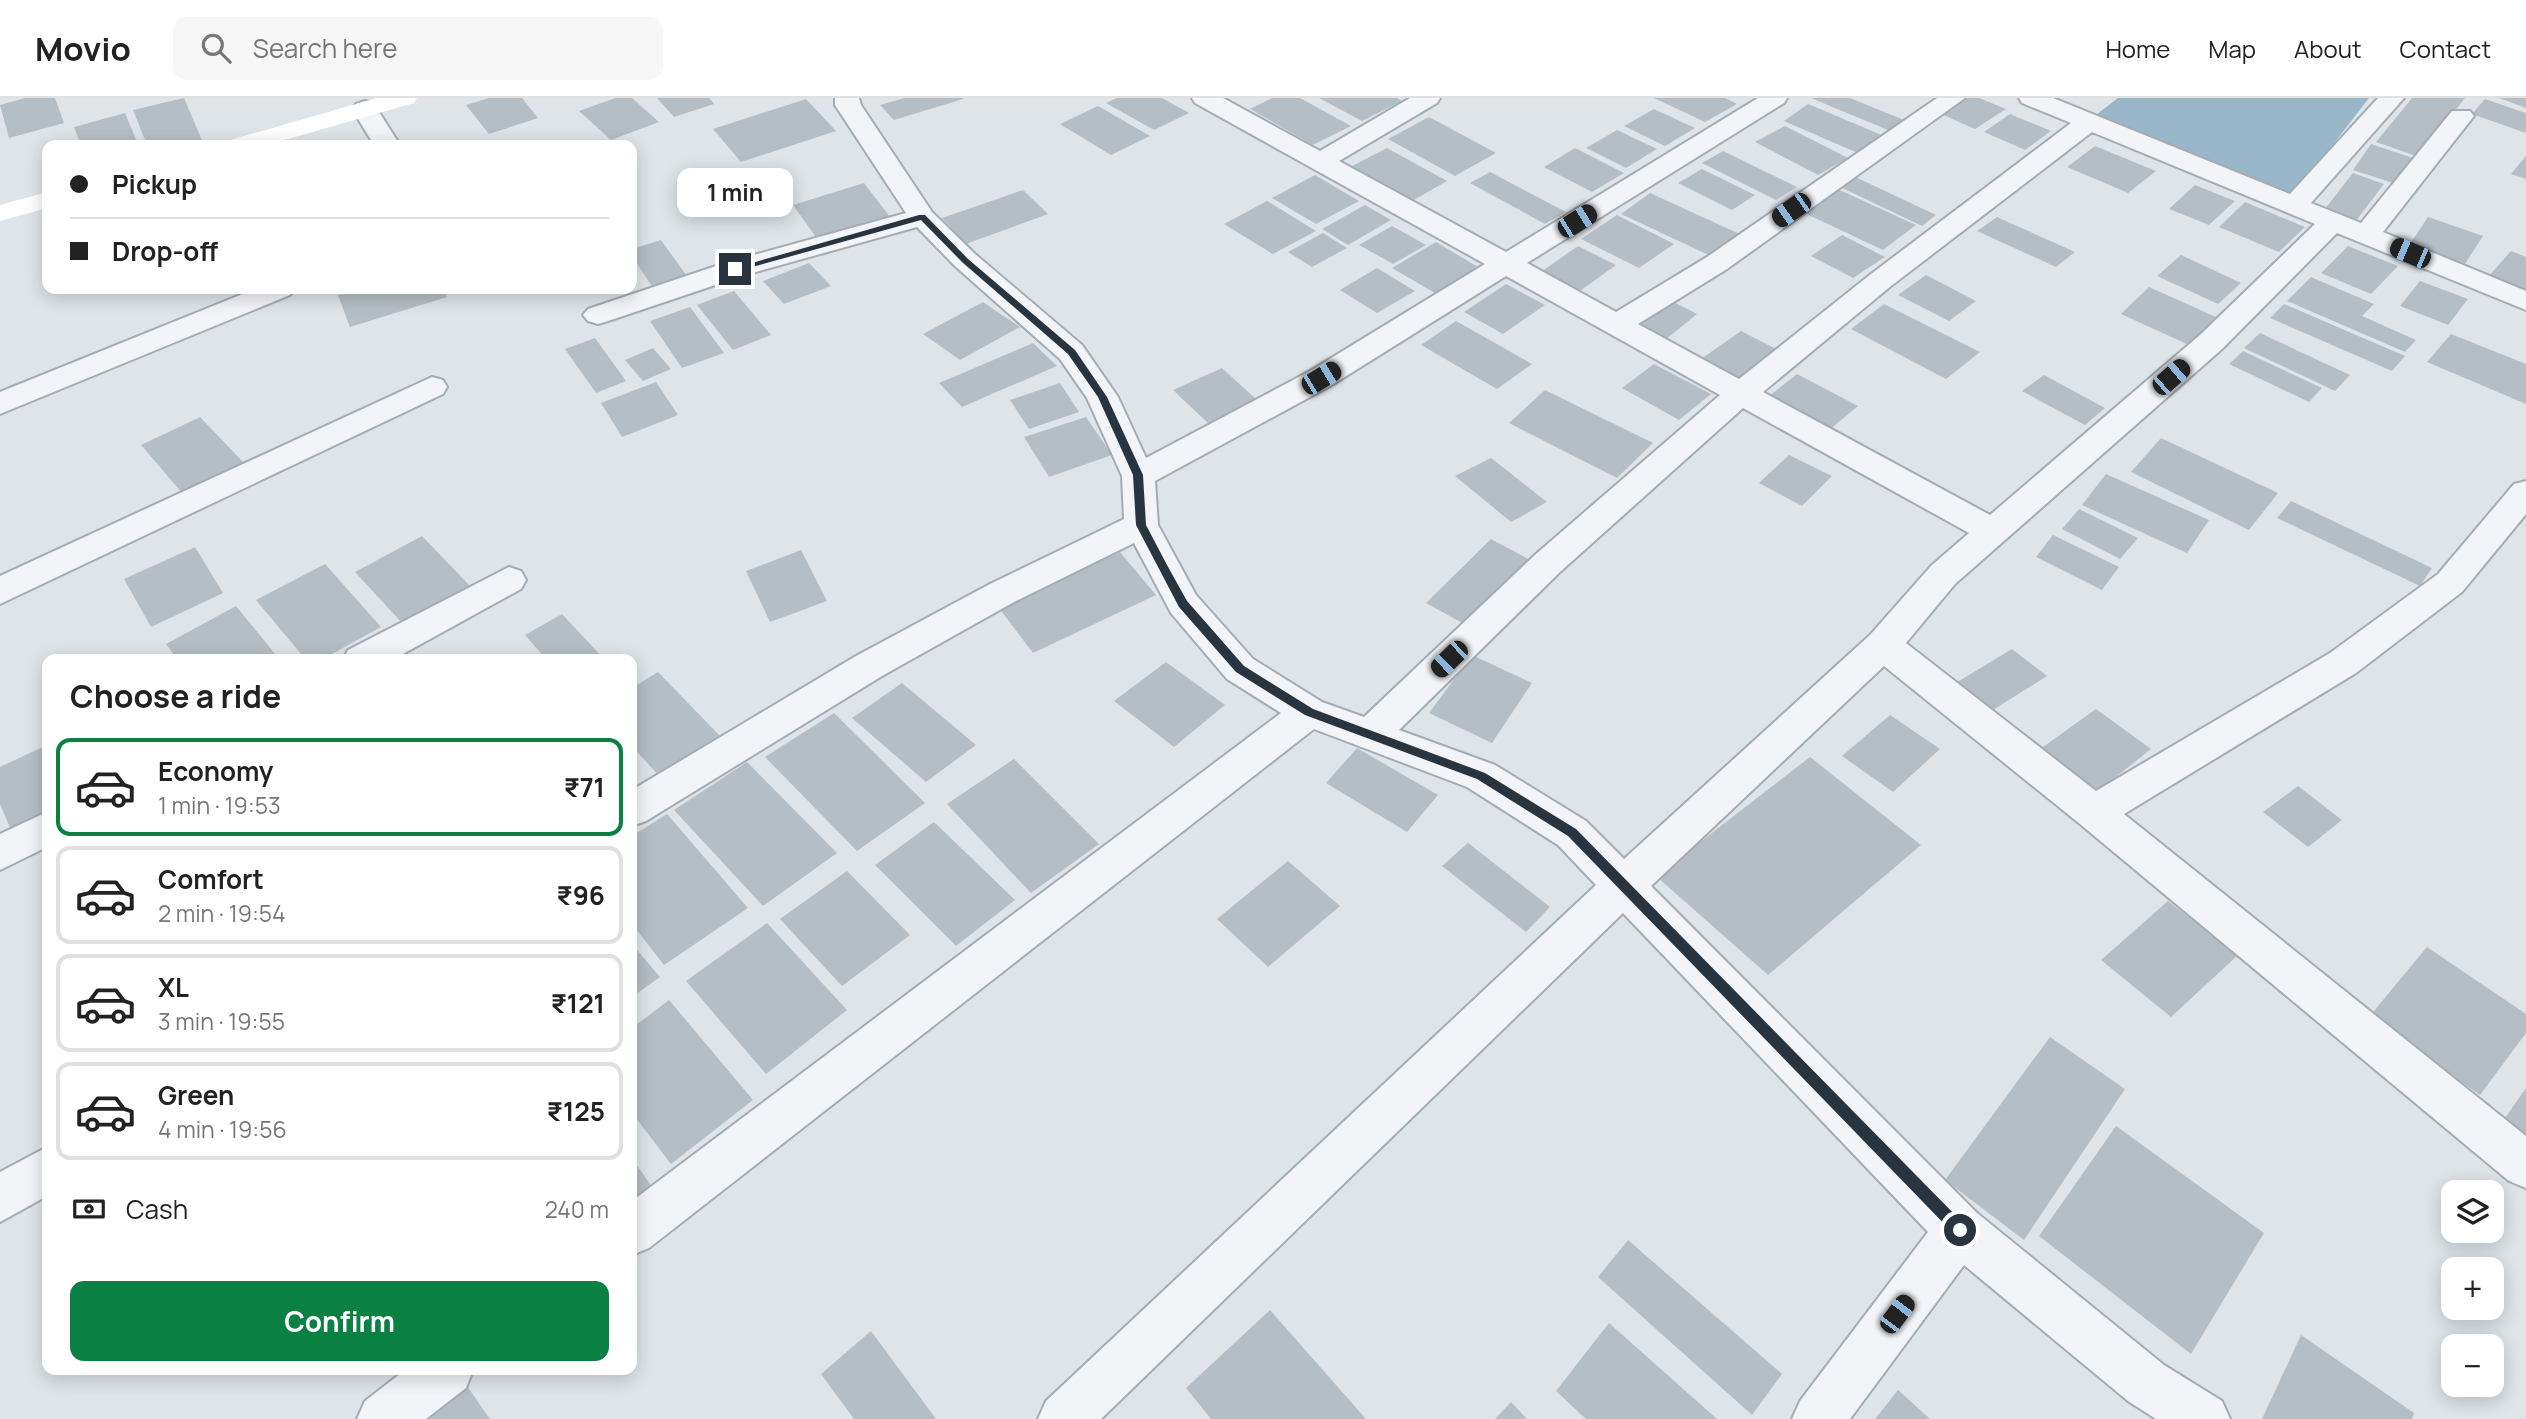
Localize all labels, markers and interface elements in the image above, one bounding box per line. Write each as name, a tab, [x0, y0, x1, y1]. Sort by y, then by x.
search box	[173, 17, 663, 80]
text: Movio	[35, 26, 131, 71]
icon: search	[197, 29, 235, 67]
text: Search here	[253, 30, 397, 66]
text: Home	[2105, 32, 2170, 65]
text: Map	[2208, 32, 2256, 65]
text: About	[2294, 32, 2362, 65]
text: Contact	[2400, 32, 2491, 65]
text: Pickup	[112, 166, 197, 202]
callout: 1 min	[677, 167, 793, 216]
text: 1 min	[707, 176, 763, 208]
car	[1768, 189, 1815, 231]
car	[1554, 201, 1601, 241]
text: Drop-off	[112, 233, 218, 269]
car	[2387, 235, 2434, 271]
route end	[719, 253, 751, 285]
car	[2149, 355, 2194, 399]
car	[1298, 358, 1345, 398]
car	[1427, 637, 1472, 681]
text: Choose a ride	[70, 674, 281, 718]
text: Economy	[158, 753, 273, 789]
icon: car	[74, 756, 137, 819]
text: ₹71	[564, 769, 605, 805]
text: 1 min · 19:53	[158, 789, 281, 821]
text: Comfort	[158, 861, 264, 897]
icon: car	[74, 864, 137, 927]
text: ₹96	[557, 877, 605, 913]
text: 2 min · 19:54	[158, 897, 286, 929]
text: XL	[158, 969, 189, 1005]
icon: car	[74, 972, 137, 1035]
text: ₹121	[551, 985, 605, 1021]
text: 3 min · 19:55	[158, 1005, 285, 1037]
text: Green	[158, 1077, 234, 1113]
icon: car	[74, 1080, 137, 1143]
text: ₹125	[547, 1093, 605, 1129]
text: 4 min · 19:56	[158, 1113, 287, 1145]
map controls	[2441, 1180, 2504, 1397]
button: layers	[2441, 1180, 2504, 1243]
icon: cash	[70, 1190, 108, 1228]
text: Cash	[126, 1191, 188, 1227]
text: 240 m	[545, 1193, 609, 1225]
route start	[1944, 1214, 1976, 1246]
button: +	[2441, 1257, 2504, 1320]
button: Confirm	[70, 1281, 609, 1361]
car	[1876, 1291, 1919, 1337]
button: −	[2441, 1334, 2504, 1397]

